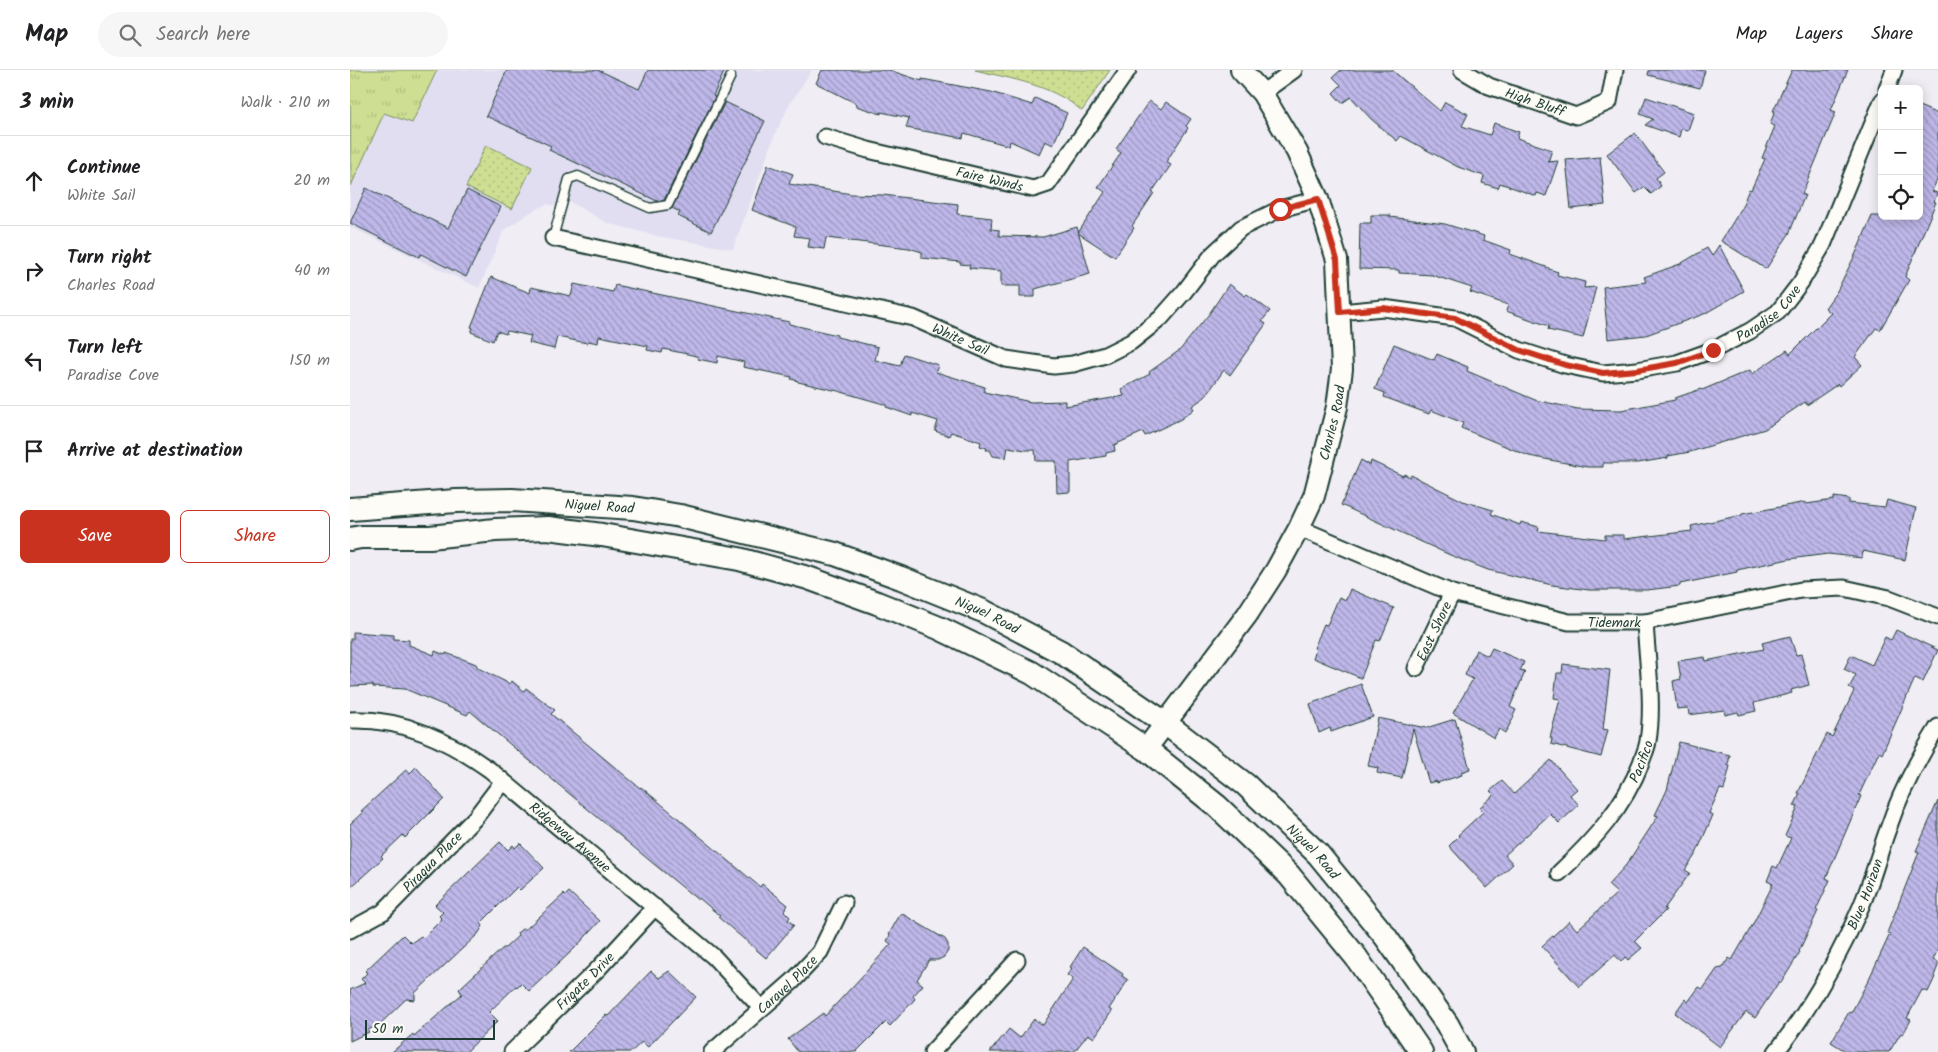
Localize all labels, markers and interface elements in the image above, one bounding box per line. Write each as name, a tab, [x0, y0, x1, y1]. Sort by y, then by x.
search box	[98, 12, 448, 57]
text: Map	[25, 15, 68, 54]
text: Search here	[156, 20, 250, 50]
text: Map	[1736, 20, 1767, 49]
text: Layers	[1795, 20, 1843, 49]
text: Share	[1871, 20, 1913, 49]
icon: search	[116, 21, 144, 49]
street label: High Bluff	[1502, 82, 1569, 124]
map controls	[1878, 85, 1923, 220]
button: +	[1878, 85, 1923, 130]
text: 3 min	[20, 86, 74, 119]
text: Walk · 210 m	[240, 90, 330, 115]
button: −	[1878, 130, 1923, 175]
text: Continue	[67, 153, 140, 183]
street label: Faire Winds	[954, 161, 1025, 198]
icon: ahead	[20, 167, 48, 195]
text: 20 m	[294, 168, 330, 193]
button: locate	[1878, 175, 1923, 220]
text: White Sail	[67, 183, 135, 208]
route start	[1269, 198, 1292, 221]
text: Turn right	[67, 243, 152, 273]
icon: right	[20, 257, 48, 285]
text: 40 m	[294, 258, 330, 283]
text: Charles Road	[67, 273, 154, 298]
street label: Paradise Cove	[1732, 280, 1808, 348]
street label: White Sail	[929, 318, 993, 362]
text: Turn left	[67, 333, 142, 363]
route end	[1702, 339, 1725, 362]
icon: left	[20, 347, 48, 375]
text: 150 m	[289, 348, 330, 373]
text: Paradise Cove	[67, 363, 159, 388]
street label: Charles Road	[1314, 383, 1352, 463]
text: Arrive at destination	[67, 436, 243, 466]
icon: arrive	[20, 437, 48, 465]
street label: Niguel Road	[564, 494, 636, 520]
button: Save	[20, 510, 170, 563]
button: Share	[180, 510, 330, 563]
street label: Niguel Road	[951, 591, 1024, 641]
street label: East Shore	[1411, 597, 1459, 665]
street label: Tidemark	[1588, 612, 1641, 634]
street label: Pacifico	[1624, 739, 1660, 787]
street label: Ridgeway Avenue	[524, 797, 616, 879]
street label: Niguel Road	[1281, 819, 1345, 885]
street label: Piragua Place	[398, 826, 469, 898]
street label: Blue Horizon	[1842, 856, 1889, 934]
street label: Frigate Drive	[551, 947, 621, 1016]
street label: Caravel Place	[752, 950, 824, 1020]
scale bar	[365, 1017, 495, 1040]
text: 50 m	[372, 1018, 403, 1040]

